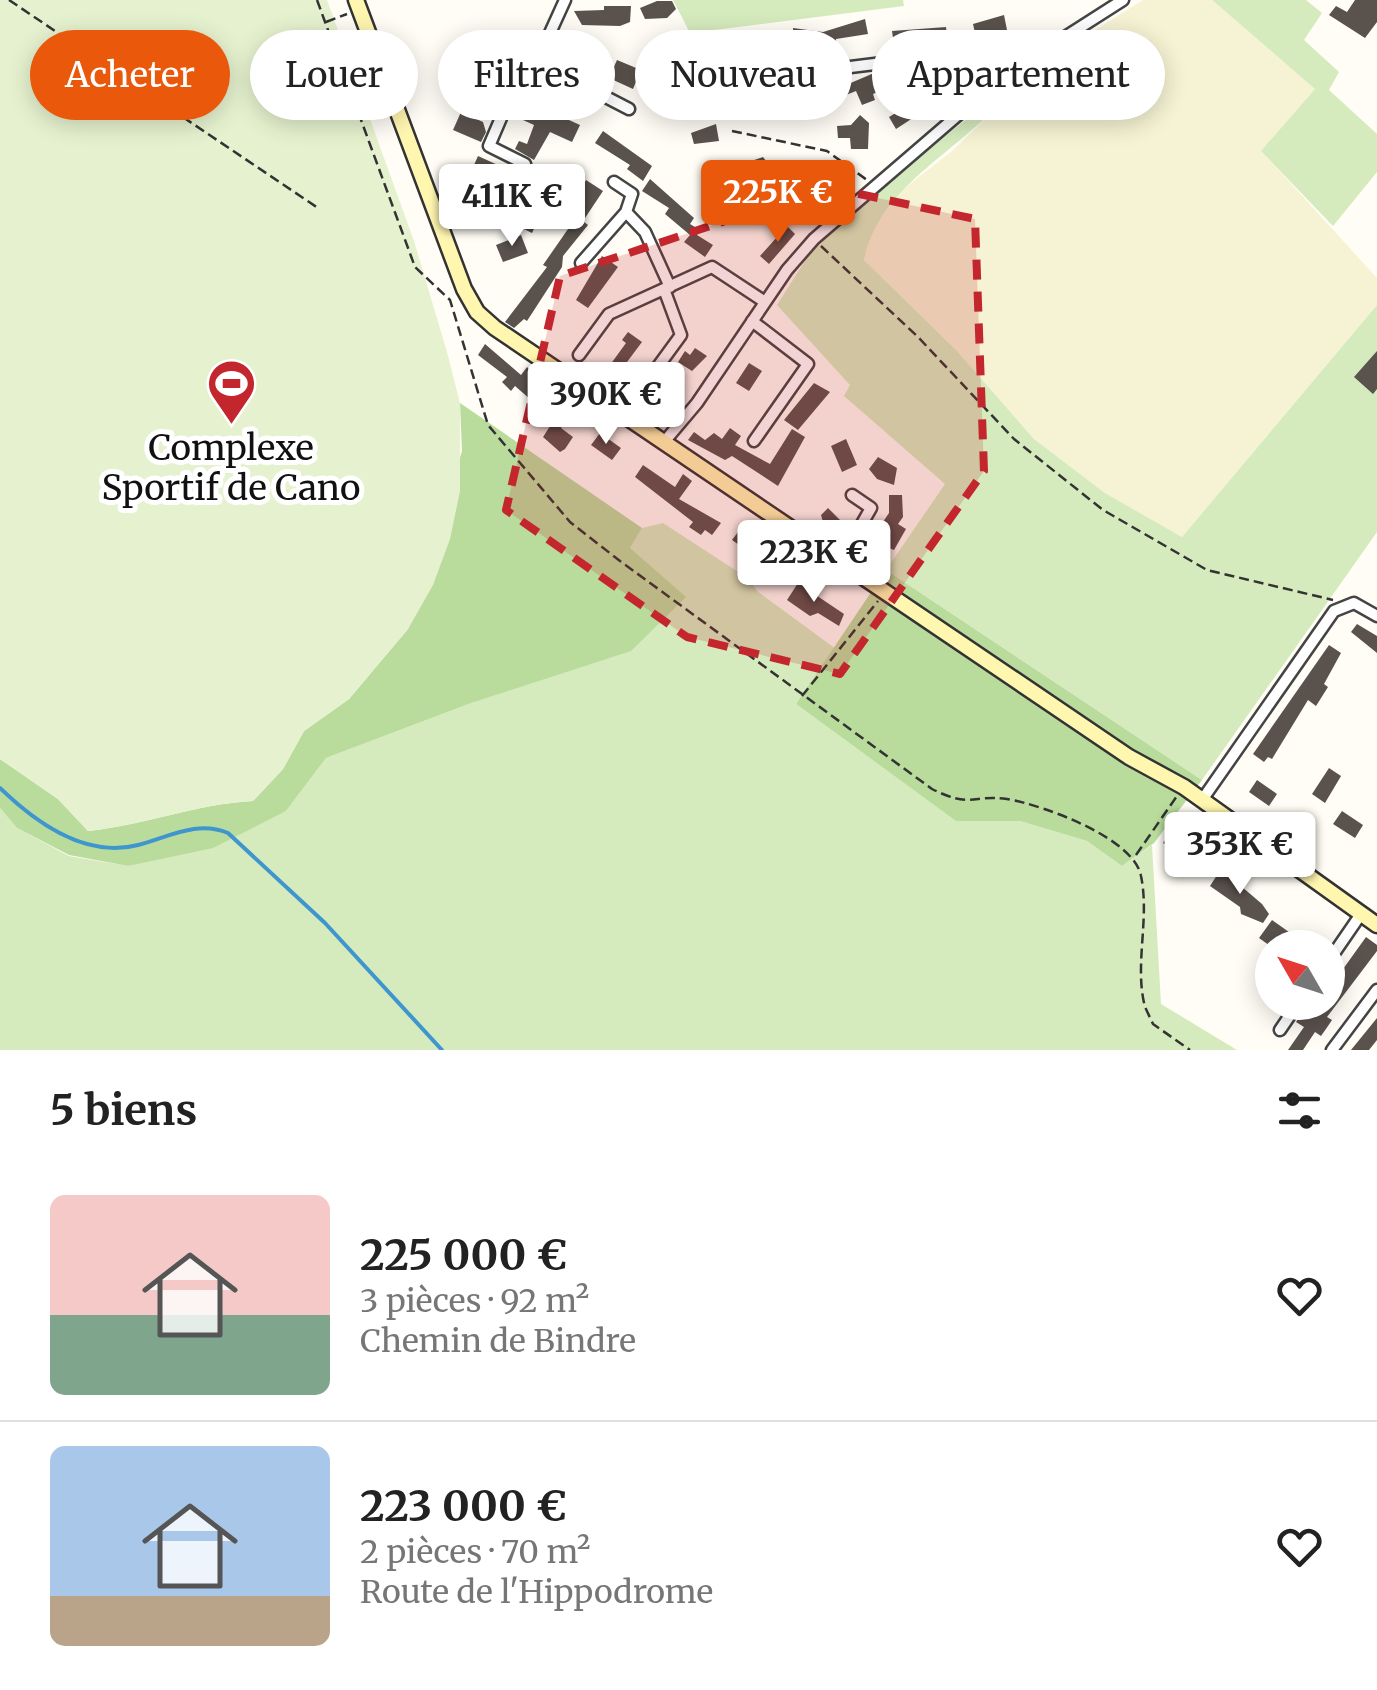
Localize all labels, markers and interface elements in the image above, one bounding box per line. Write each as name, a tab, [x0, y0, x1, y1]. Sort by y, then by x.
chip: Acheter	[30, 30, 230, 120]
chip: Louer	[250, 30, 418, 120]
chip: Filtres	[438, 30, 615, 120]
chip: Nouveau	[635, 30, 852, 120]
chip: Appartement	[872, 30, 1165, 120]
pin: 225K €	[697, 160, 859, 245]
pin: 411K €	[431, 164, 593, 249]
text: 225K €	[723, 172, 833, 212]
text: 411K €	[461, 176, 563, 216]
sports icon: Complexe Sportif de Cano	[205, 358, 257, 426]
pin: 390K €	[525, 362, 687, 447]
text: 390K €	[550, 374, 662, 414]
place label: Complexe Sportif de Cano	[102, 426, 360, 510]
pin: 223K €	[733, 520, 895, 605]
text: 223K €	[759, 532, 869, 572]
pin: 353K €	[1159, 812, 1321, 897]
text: 353K €	[1187, 824, 1294, 864]
north arrow	[1255, 930, 1345, 1020]
map controls	[1255, 930, 1345, 1020]
icon: filters	[1272, 1083, 1327, 1138]
text: 5 biens	[50, 1084, 197, 1136]
text: 225 000 €	[360, 1229, 567, 1281]
icon: home	[130, 1235, 250, 1355]
icon: heart	[1272, 1268, 1327, 1323]
text: 3 pièces · 92 m²	[360, 1281, 589, 1321]
text: Chemin de Bindre	[360, 1321, 636, 1361]
text: 223 000 €	[360, 1480, 567, 1532]
icon: home	[130, 1486, 250, 1606]
icon: heart	[1272, 1519, 1327, 1574]
text: 2 pièces · 70 m²	[360, 1532, 590, 1572]
text: Route de l'Hippodrome	[360, 1572, 713, 1612]

